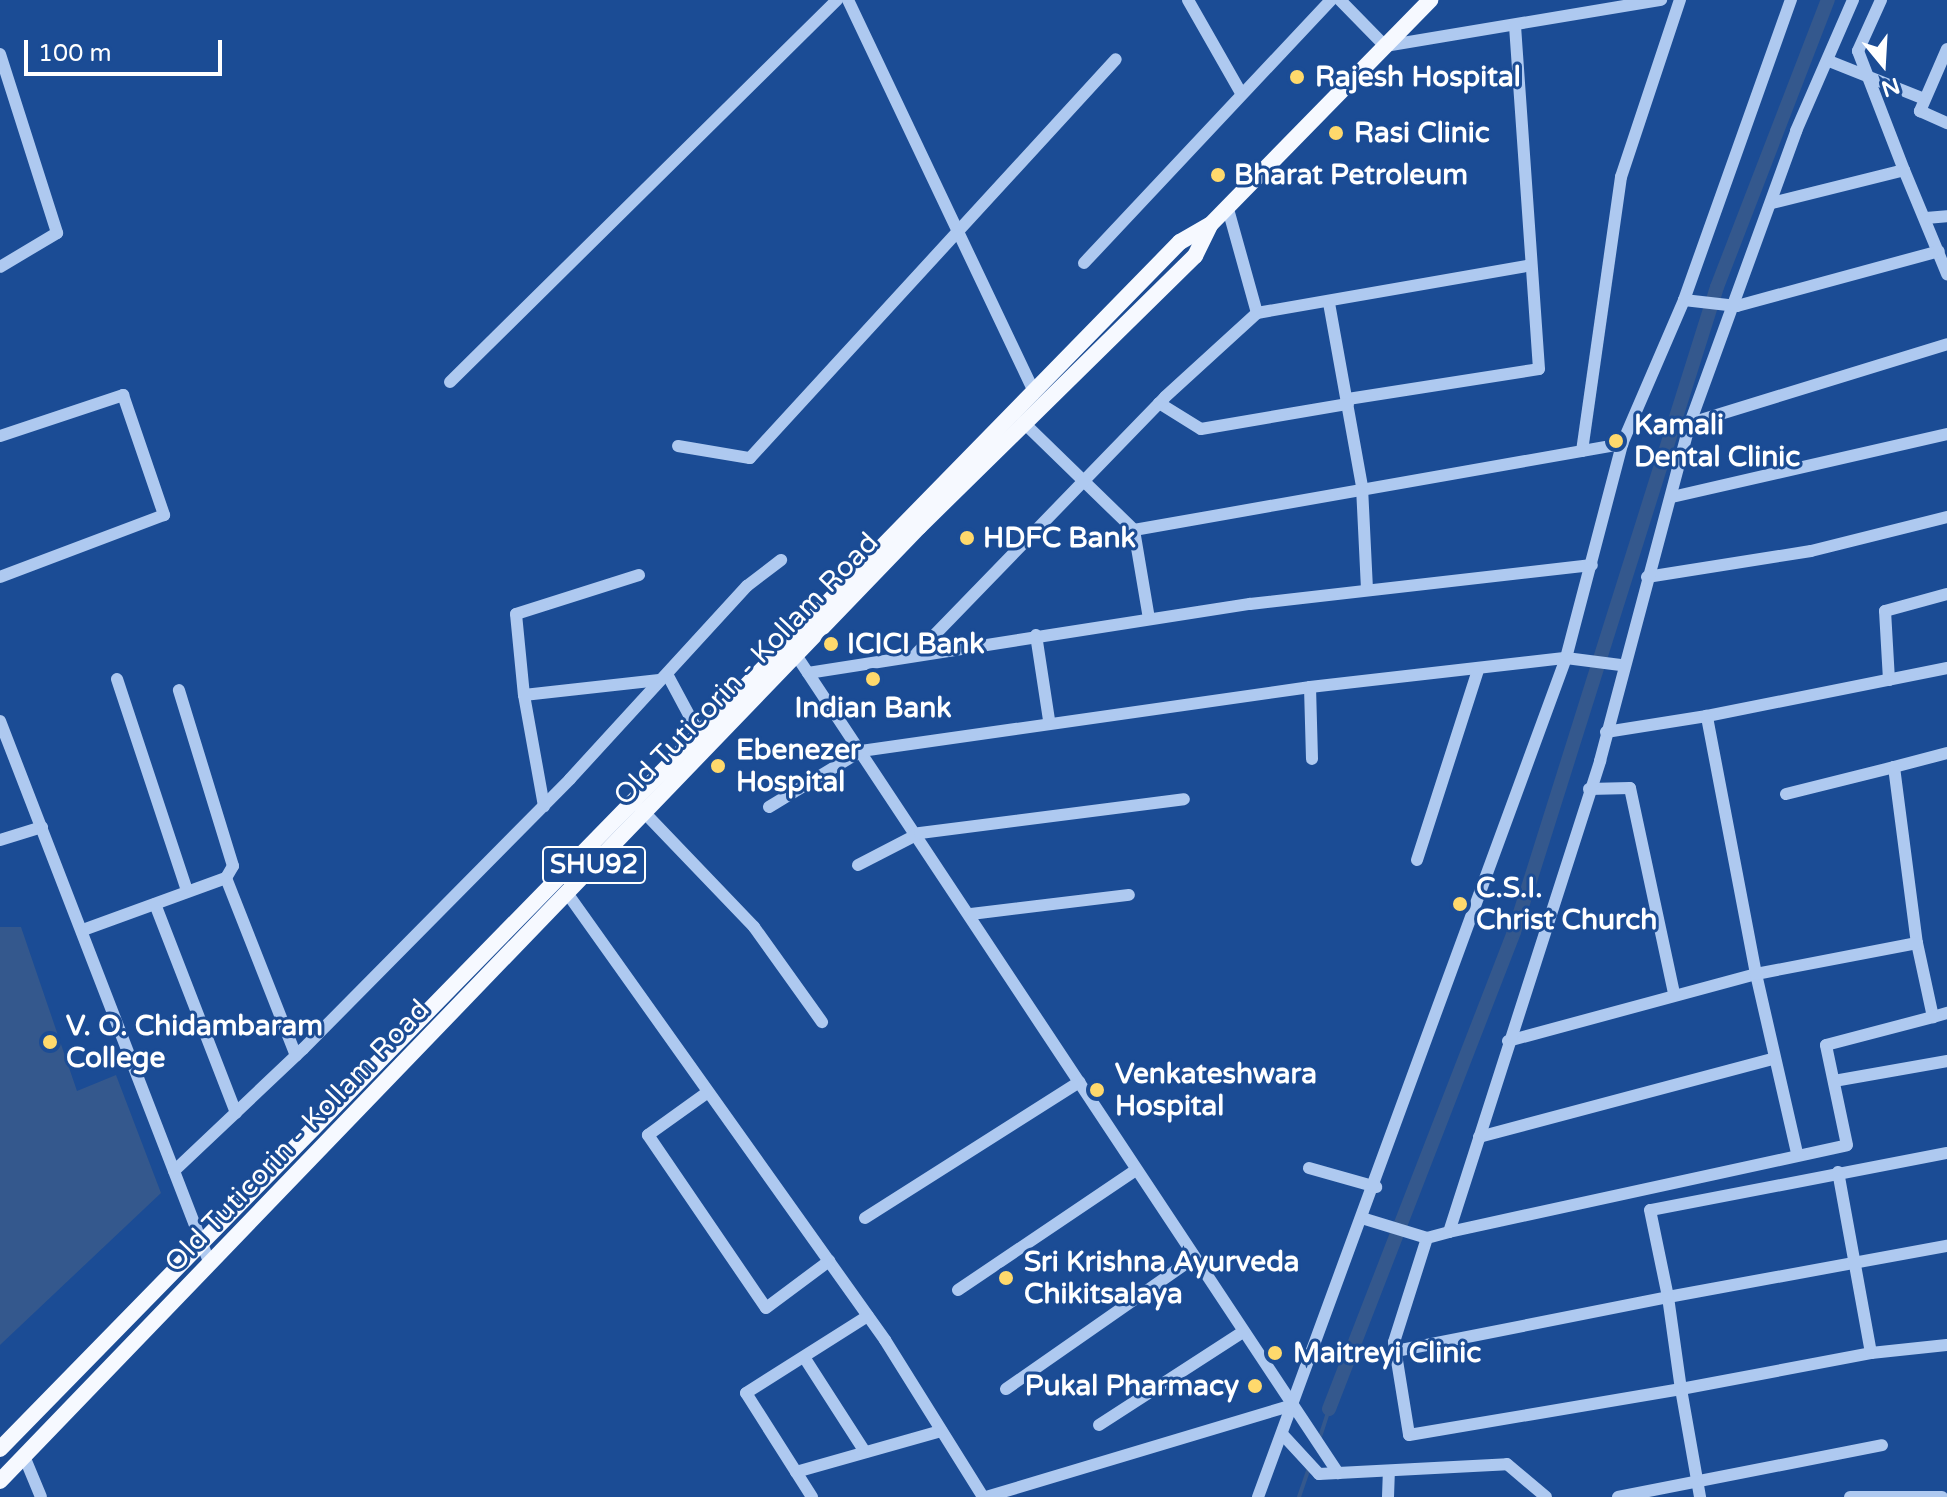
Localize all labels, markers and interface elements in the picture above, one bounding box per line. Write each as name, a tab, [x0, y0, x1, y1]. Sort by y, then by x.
scale bar	[28, 24, 226, 74]
north arrow	[1843, 24, 1923, 104]
text: 100 m	[38, 39, 112, 68]
place label: Rajesh Hospital	[1315, 60, 1521, 94]
marker: Rajesh Hospital	[1286, 66, 1308, 88]
text: N	[1878, 72, 1903, 102]
place label: Rasi Clinic	[1354, 116, 1490, 150]
marker: Rasi Clinic	[1325, 122, 1347, 144]
place label: Bharat Petroleum	[1234, 158, 1468, 192]
marker: Bharat Petroleum	[1209, 166, 1227, 184]
place label: Kamali Dental Clinic	[1634, 408, 1800, 474]
marker: Kamali Dental Clinic	[1605, 430, 1627, 452]
place label: HDFC Bank	[983, 521, 1136, 555]
street label: Old Tuticorin - Kollam Road	[607, 526, 885, 812]
marker: HDFC Bank	[958, 529, 976, 547]
place label: ICICI Bank	[847, 627, 985, 661]
marker: ICICI Bank	[822, 635, 840, 653]
marker: Indian Bank	[864, 670, 882, 688]
place label: Indian Bank	[795, 691, 951, 725]
place label: Ebenezer Hospital	[736, 733, 861, 799]
marker: Ebenezer Hospital	[707, 755, 729, 777]
road number: SHU92	[540, 843, 648, 887]
place label: C.S.I. Christ Church	[1476, 871, 1657, 937]
marker: C.S.I. Christ Church	[1451, 895, 1469, 913]
street label: Old Tuticorin - Kollam Road	[158, 993, 436, 1279]
place label: V. O. Chidambaram College	[66, 1009, 323, 1075]
marker: V. O. Chidambaram College	[41, 1033, 59, 1051]
place label: Venkateshwara Hospital	[1115, 1057, 1317, 1123]
marker: Venkateshwara Hospital	[1086, 1079, 1108, 1101]
place label: Sri Krishna Ayurveda Chikitsalaya	[1024, 1245, 1300, 1311]
marker: Sri Krishna Ayurveda Chikitsalaya	[995, 1267, 1017, 1289]
place label: Maitreyi Clinic	[1293, 1336, 1481, 1370]
marker: Maitreyi Clinic	[1264, 1342, 1286, 1364]
place label: Pukal Pharmacy	[1025, 1369, 1239, 1403]
marker: Pukal Pharmacy	[1246, 1377, 1264, 1395]

